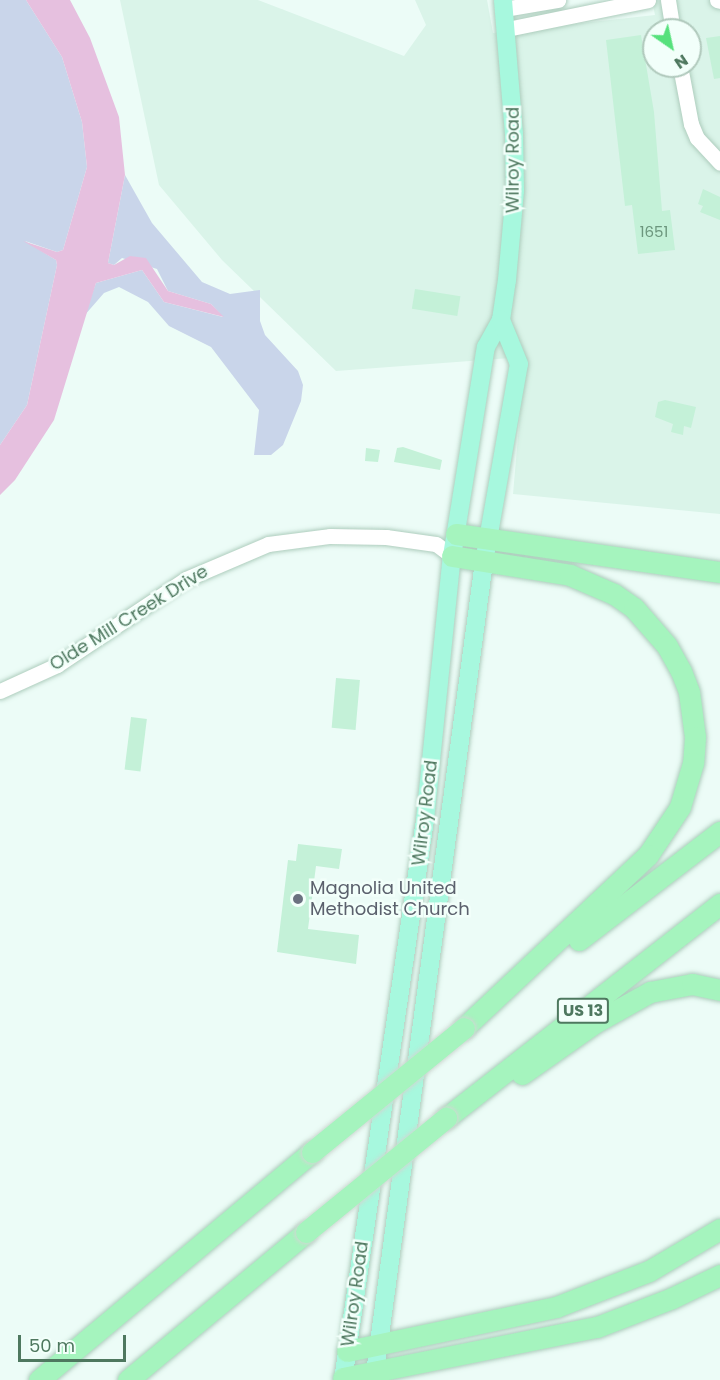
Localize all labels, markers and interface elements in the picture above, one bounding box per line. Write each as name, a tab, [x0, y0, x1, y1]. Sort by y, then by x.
north arrow	[642, 18, 702, 78]
text: N	[670, 49, 693, 75]
street label: Wilroy Road	[502, 107, 524, 213]
house number: 1651	[640, 223, 668, 241]
street label: Olde Mill Creek Drive	[46, 561, 212, 675]
street label: Wilroy Road	[408, 759, 442, 867]
place label: Magnolia United Methodist Church	[310, 878, 470, 920]
marker: Magnolia United Methodist Church	[291, 892, 305, 906]
road number: US 13	[556, 998, 610, 1024]
street label: Wilroy Road	[337, 1240, 373, 1348]
scale bar	[21, 1323, 129, 1361]
text: 50 m	[29, 1333, 75, 1358]

